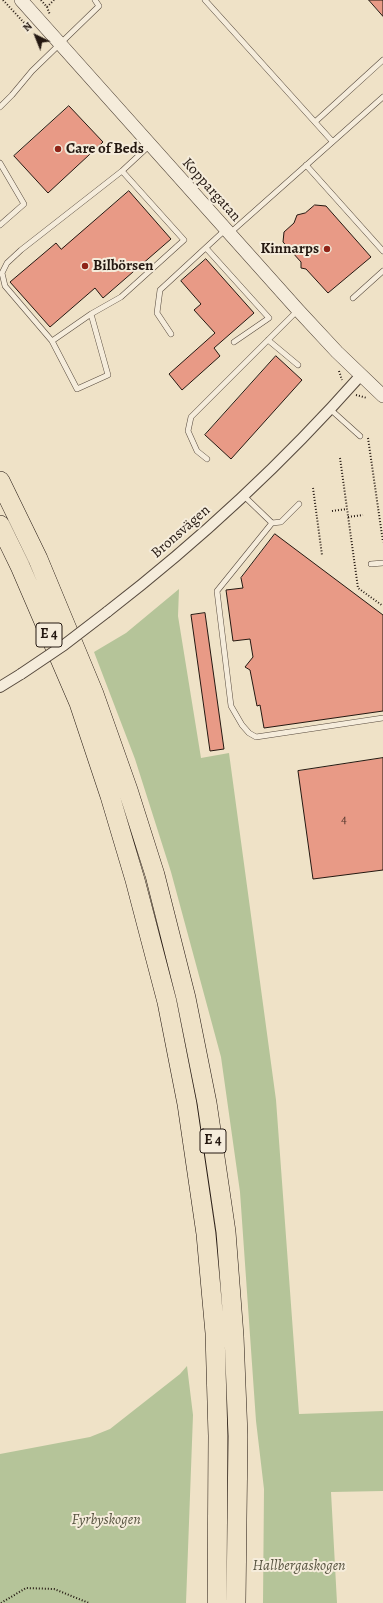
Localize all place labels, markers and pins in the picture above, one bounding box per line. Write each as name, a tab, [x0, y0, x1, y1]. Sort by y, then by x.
place label: Care of Beds	[66, 140, 144, 158]
marker: Care of Beds	[53, 144, 63, 154]
place label: Kinnarps	[260, 240, 319, 258]
marker: Kinnarps	[322, 244, 332, 254]
place label: Bilbörsen	[93, 257, 154, 275]
marker: Bilbörsen	[80, 261, 90, 271]

